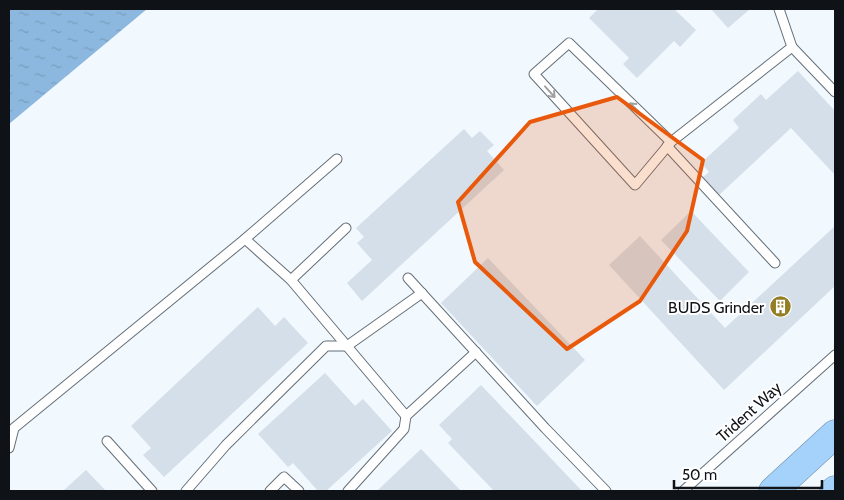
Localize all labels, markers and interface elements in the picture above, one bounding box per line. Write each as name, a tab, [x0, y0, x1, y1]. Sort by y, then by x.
one-way arrow	[544, 85, 555, 98]
one-way arrow	[629, 102, 642, 114]
building icon: BUDS Grinder	[768, 295, 792, 319]
place label: BUDS Grinder	[668, 298, 765, 317]
street label: Trident Way	[713, 378, 785, 446]
scale bar	[674, 458, 822, 490]
text: 50 m	[682, 466, 717, 484]

